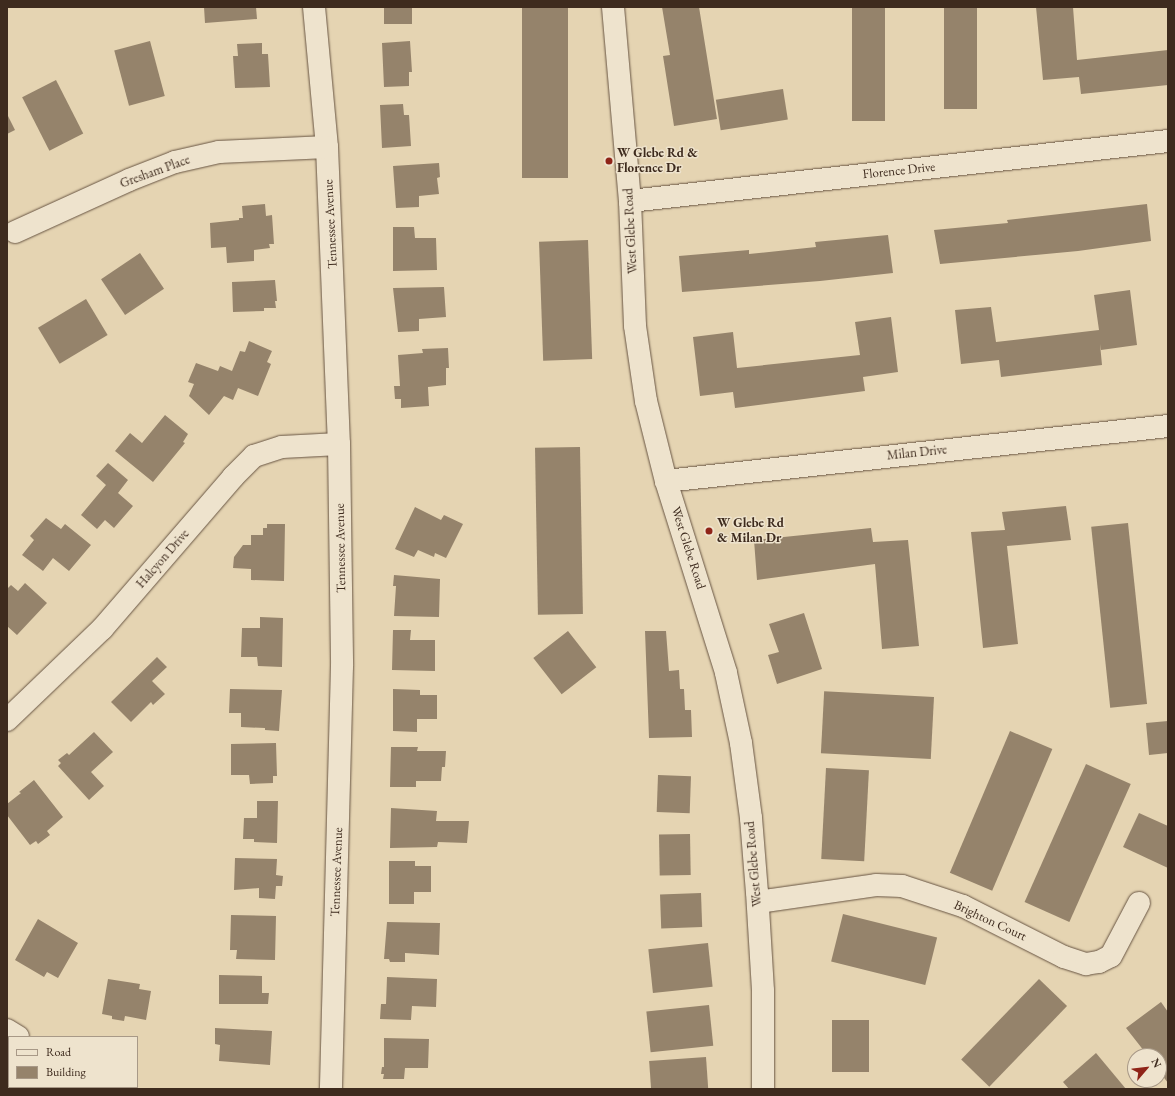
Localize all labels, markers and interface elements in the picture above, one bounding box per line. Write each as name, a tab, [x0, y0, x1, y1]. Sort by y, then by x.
place label: W Glebe Rd & Florence Dr	[617, 146, 698, 177]
street label: Gresham Place	[118, 152, 192, 192]
marker: W Glebe Rd & Florence Dr	[604, 156, 614, 166]
street label: Florence Drive	[862, 159, 936, 183]
street label: Tennessee Avenue	[321, 179, 341, 269]
street label: West Glebe Road	[621, 188, 641, 274]
street label: Milan Drive	[886, 442, 948, 464]
street label: Tennessee Avenue	[332, 503, 350, 593]
street label: West Glebe Road	[667, 505, 709, 591]
place label: W Glebe Rd & Milan Dr	[717, 516, 784, 547]
street label: Halcyon Drive	[133, 526, 193, 592]
marker: W Glebe Rd & Milan Dr	[704, 526, 714, 536]
street label: West Glebe Road	[742, 821, 766, 907]
street label: Tennessee Avenue	[328, 827, 346, 917]
street label: Brighton Court	[951, 897, 1029, 945]
legend	[8, 1036, 138, 1088]
text: Road	[46, 1044, 71, 1060]
north arrow	[1127, 1048, 1167, 1088]
text: N	[1148, 1056, 1165, 1070]
text: Building	[46, 1064, 86, 1080]

